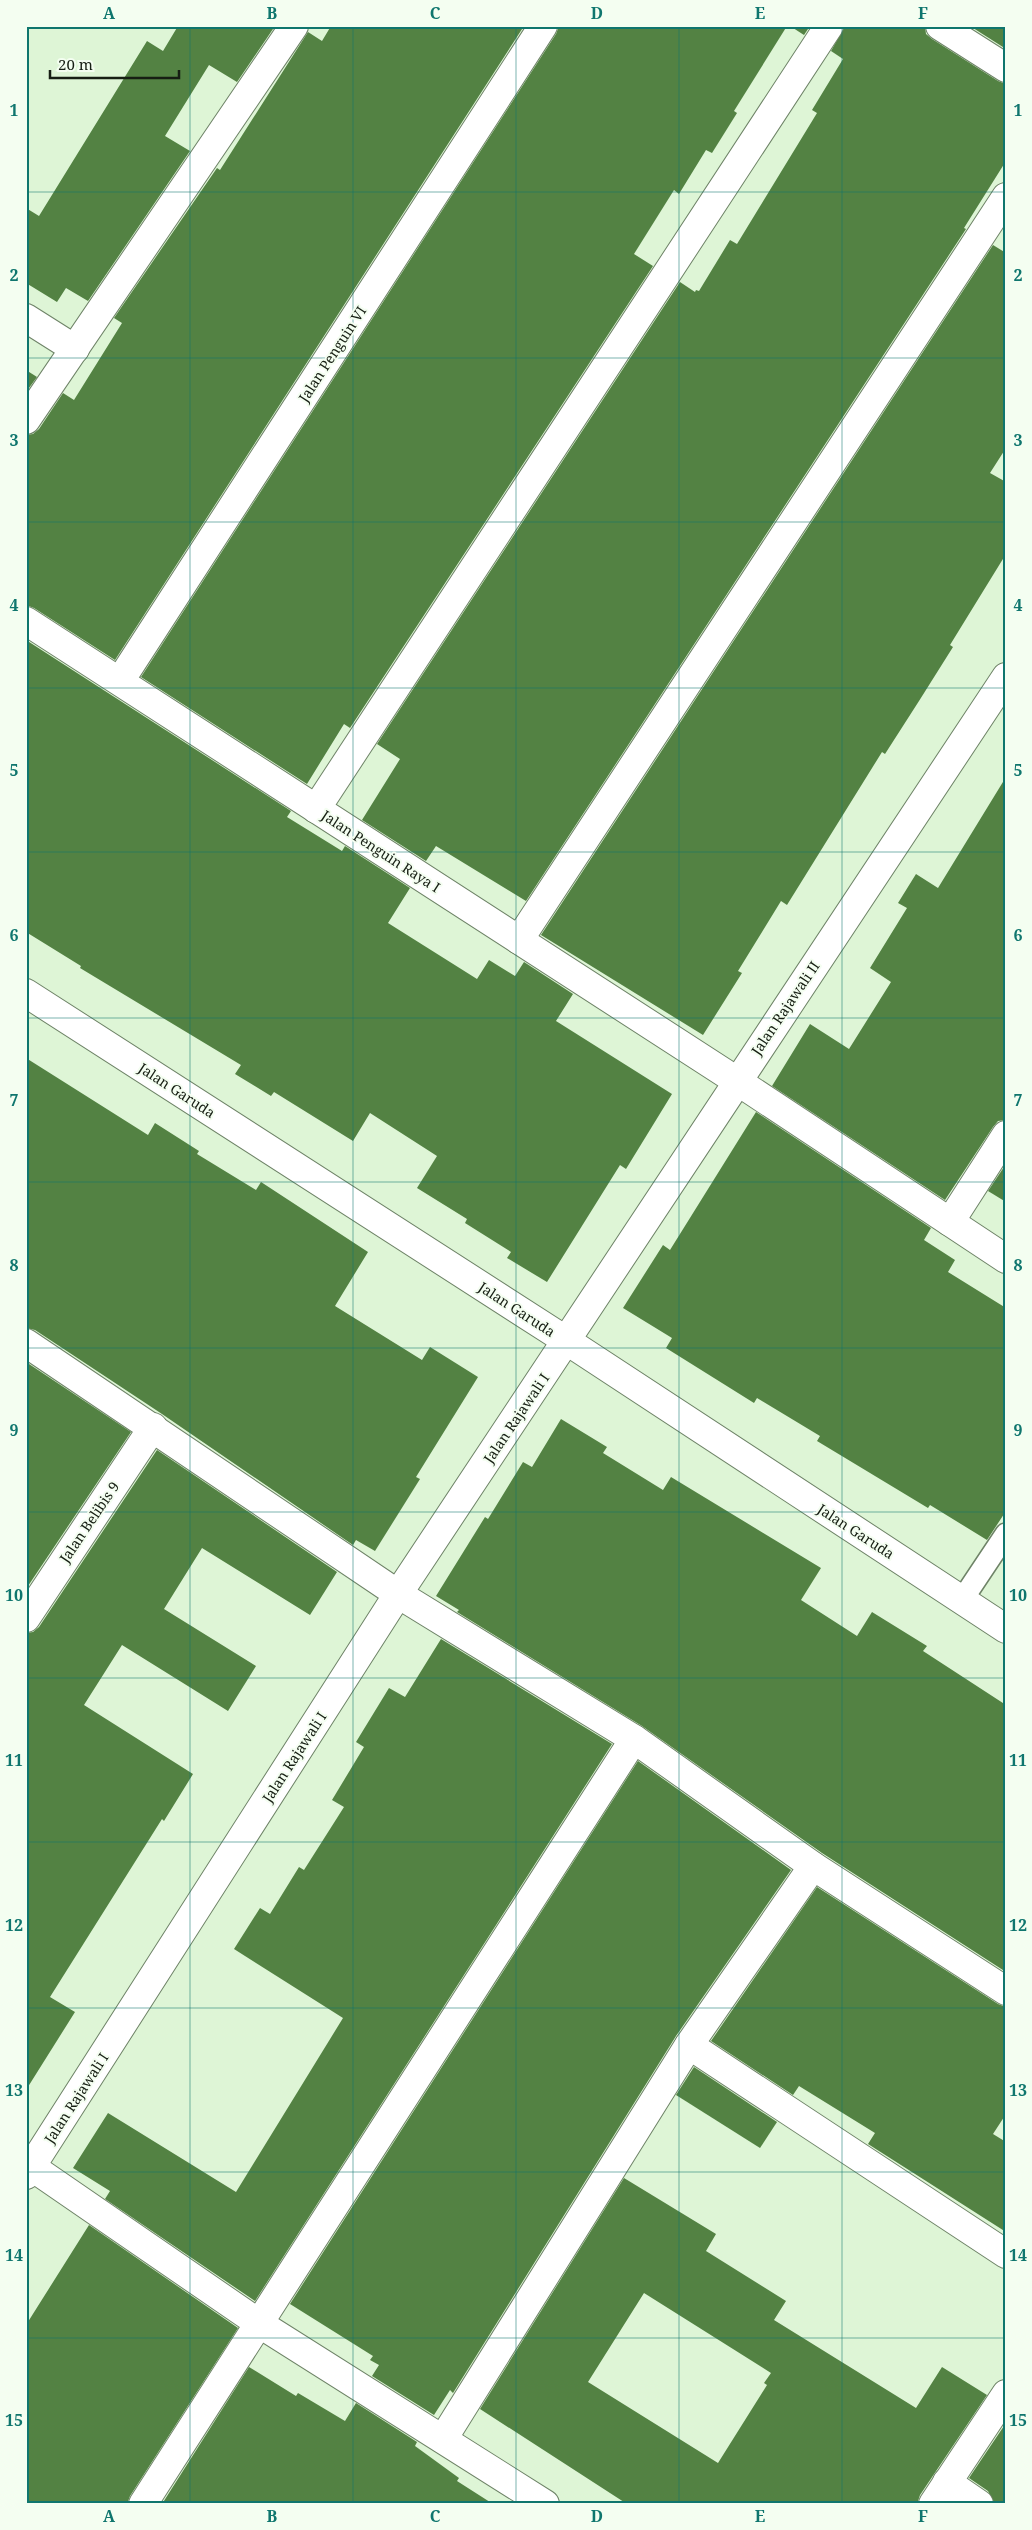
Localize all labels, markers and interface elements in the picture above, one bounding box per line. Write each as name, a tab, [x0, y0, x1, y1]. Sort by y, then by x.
text: A	[103, 2, 116, 24]
text: B	[267, 2, 278, 24]
text: C	[430, 2, 441, 24]
text: D	[591, 2, 603, 24]
text: E	[755, 2, 765, 24]
text: F	[918, 2, 928, 24]
scale bar	[50, 48, 179, 80]
text: 20 m	[58, 54, 93, 74]
text: 1	[9, 99, 19, 121]
text: 1	[1013, 99, 1023, 121]
text: 2	[9, 264, 19, 286]
text: 2	[1013, 264, 1023, 286]
street label: Jalan Penguin VI	[293, 302, 370, 407]
text: 3	[9, 429, 19, 451]
text: 3	[1013, 429, 1023, 451]
text: 4	[9, 594, 19, 616]
text: 4	[1013, 594, 1023, 616]
text: 5	[9, 759, 19, 781]
text: 5	[1013, 759, 1023, 781]
street label: Jalan Penguin Raya I	[317, 805, 444, 896]
text: 6	[9, 924, 19, 946]
text: 6	[1013, 924, 1023, 946]
street label: Jalan Rajawali II	[746, 957, 824, 1060]
street label: Jalan Garuda	[134, 1058, 219, 1122]
text: 7	[9, 1089, 19, 1111]
text: 7	[1013, 1089, 1023, 1111]
text: 8	[9, 1254, 19, 1276]
text: 8	[1013, 1254, 1023, 1276]
street label: Jalan Garuda	[474, 1277, 559, 1341]
street label: Jalan Rajawali I	[478, 1369, 553, 1467]
text: 9	[9, 1419, 19, 1441]
text: 9	[1013, 1419, 1023, 1441]
street label: Jalan Belibis 9	[54, 1478, 123, 1567]
street label: Jalan Garuda	[813, 1499, 898, 1563]
text: 10	[5, 1584, 23, 1606]
text: 10	[1009, 1584, 1027, 1606]
street label: Jalan Rajawali I	[257, 1708, 330, 1807]
text: 11	[5, 1749, 23, 1771]
text: 11	[1009, 1749, 1027, 1771]
text: 12	[5, 1914, 23, 1936]
text: 12	[1009, 1914, 1027, 1936]
street label: Jalan Rajawali I	[39, 2049, 112, 2148]
text: 13	[5, 2079, 23, 2101]
text: 13	[1009, 2079, 1027, 2101]
text: 14	[5, 2244, 23, 2266]
text: 14	[1009, 2244, 1027, 2266]
text: 15	[5, 2409, 23, 2431]
text: 15	[1009, 2409, 1027, 2431]
text: A	[103, 2505, 116, 2527]
text: B	[267, 2505, 278, 2527]
text: C	[430, 2505, 441, 2527]
text: D	[591, 2505, 603, 2527]
text: E	[755, 2505, 765, 2527]
text: F	[918, 2505, 928, 2527]

